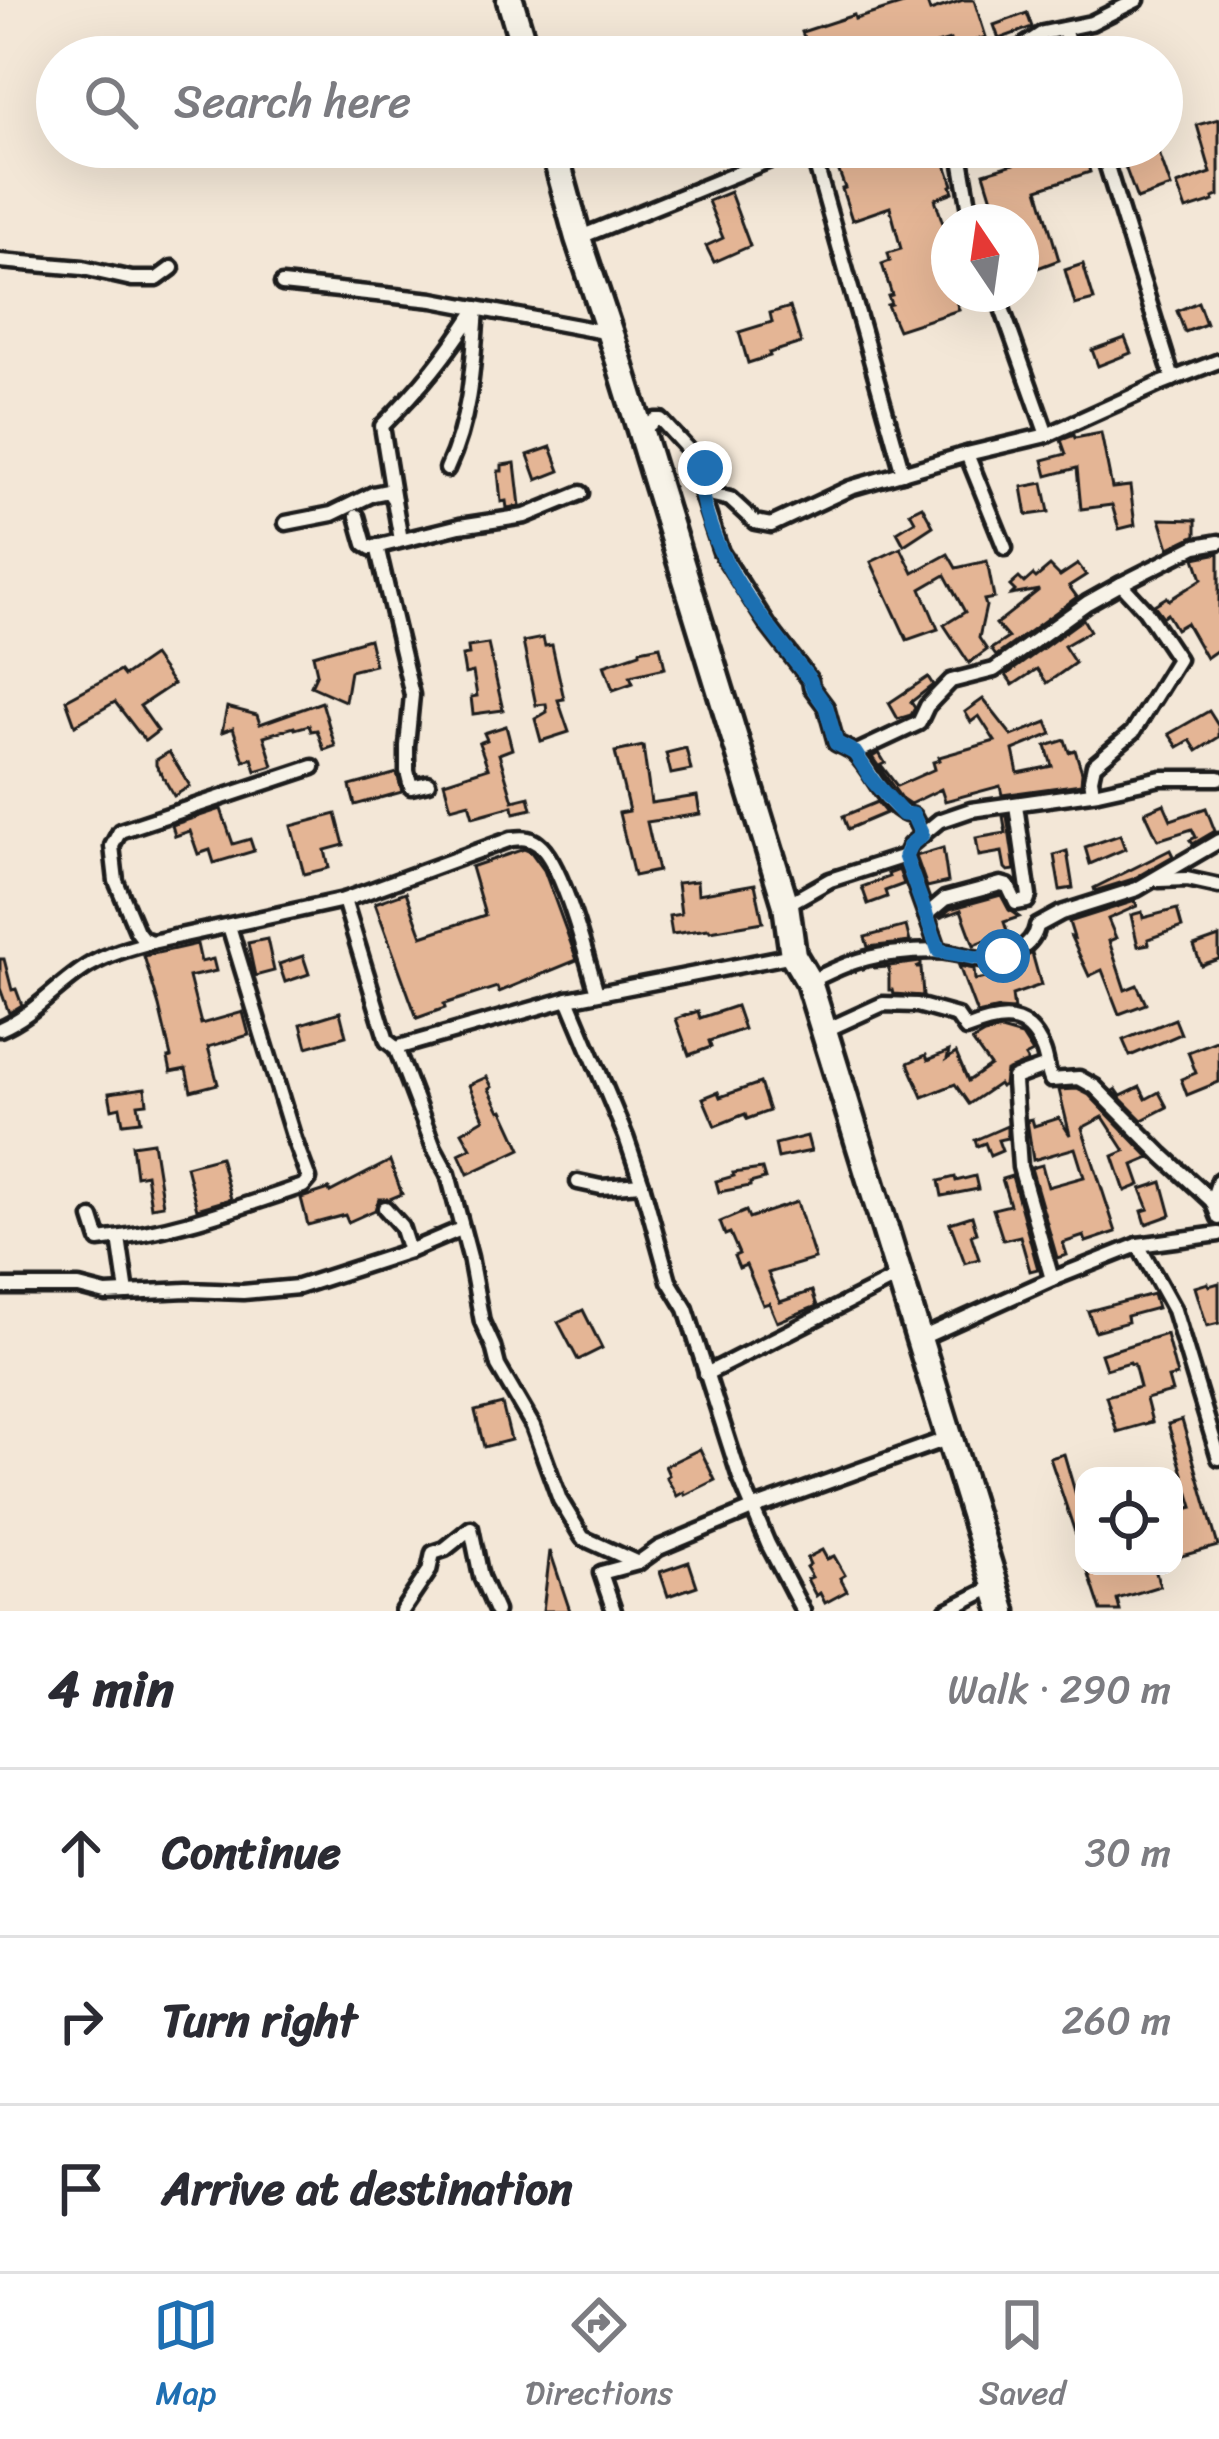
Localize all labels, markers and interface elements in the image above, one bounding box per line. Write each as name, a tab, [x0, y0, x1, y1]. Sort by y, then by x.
search box	[36, 36, 1183, 168]
text: Search here	[174, 62, 411, 142]
icon: search	[78, 69, 144, 135]
north arrow	[931, 204, 1039, 312]
route end	[678, 441, 732, 495]
route start	[976, 929, 1030, 983]
map controls	[1075, 1467, 1183, 1575]
button: locate	[1075, 1467, 1183, 1575]
text: 4 min	[48, 1644, 174, 1734]
text: Walk · 290 m	[948, 1655, 1171, 1724]
text: Continue	[162, 1813, 341, 1893]
text: 30 m	[1085, 1818, 1171, 1887]
icon: ahead	[48, 1820, 114, 1886]
text: Turn right	[162, 1981, 357, 2061]
text: 260 m	[1062, 1986, 1171, 2055]
icon: right	[48, 1988, 114, 2054]
text: Arrive at destination	[162, 2149, 572, 2229]
icon: arrive	[48, 2156, 114, 2222]
tab: Map	[153, 2292, 219, 2422]
tab: Directions	[525, 2292, 673, 2422]
tab: Saved	[979, 2292, 1066, 2422]

